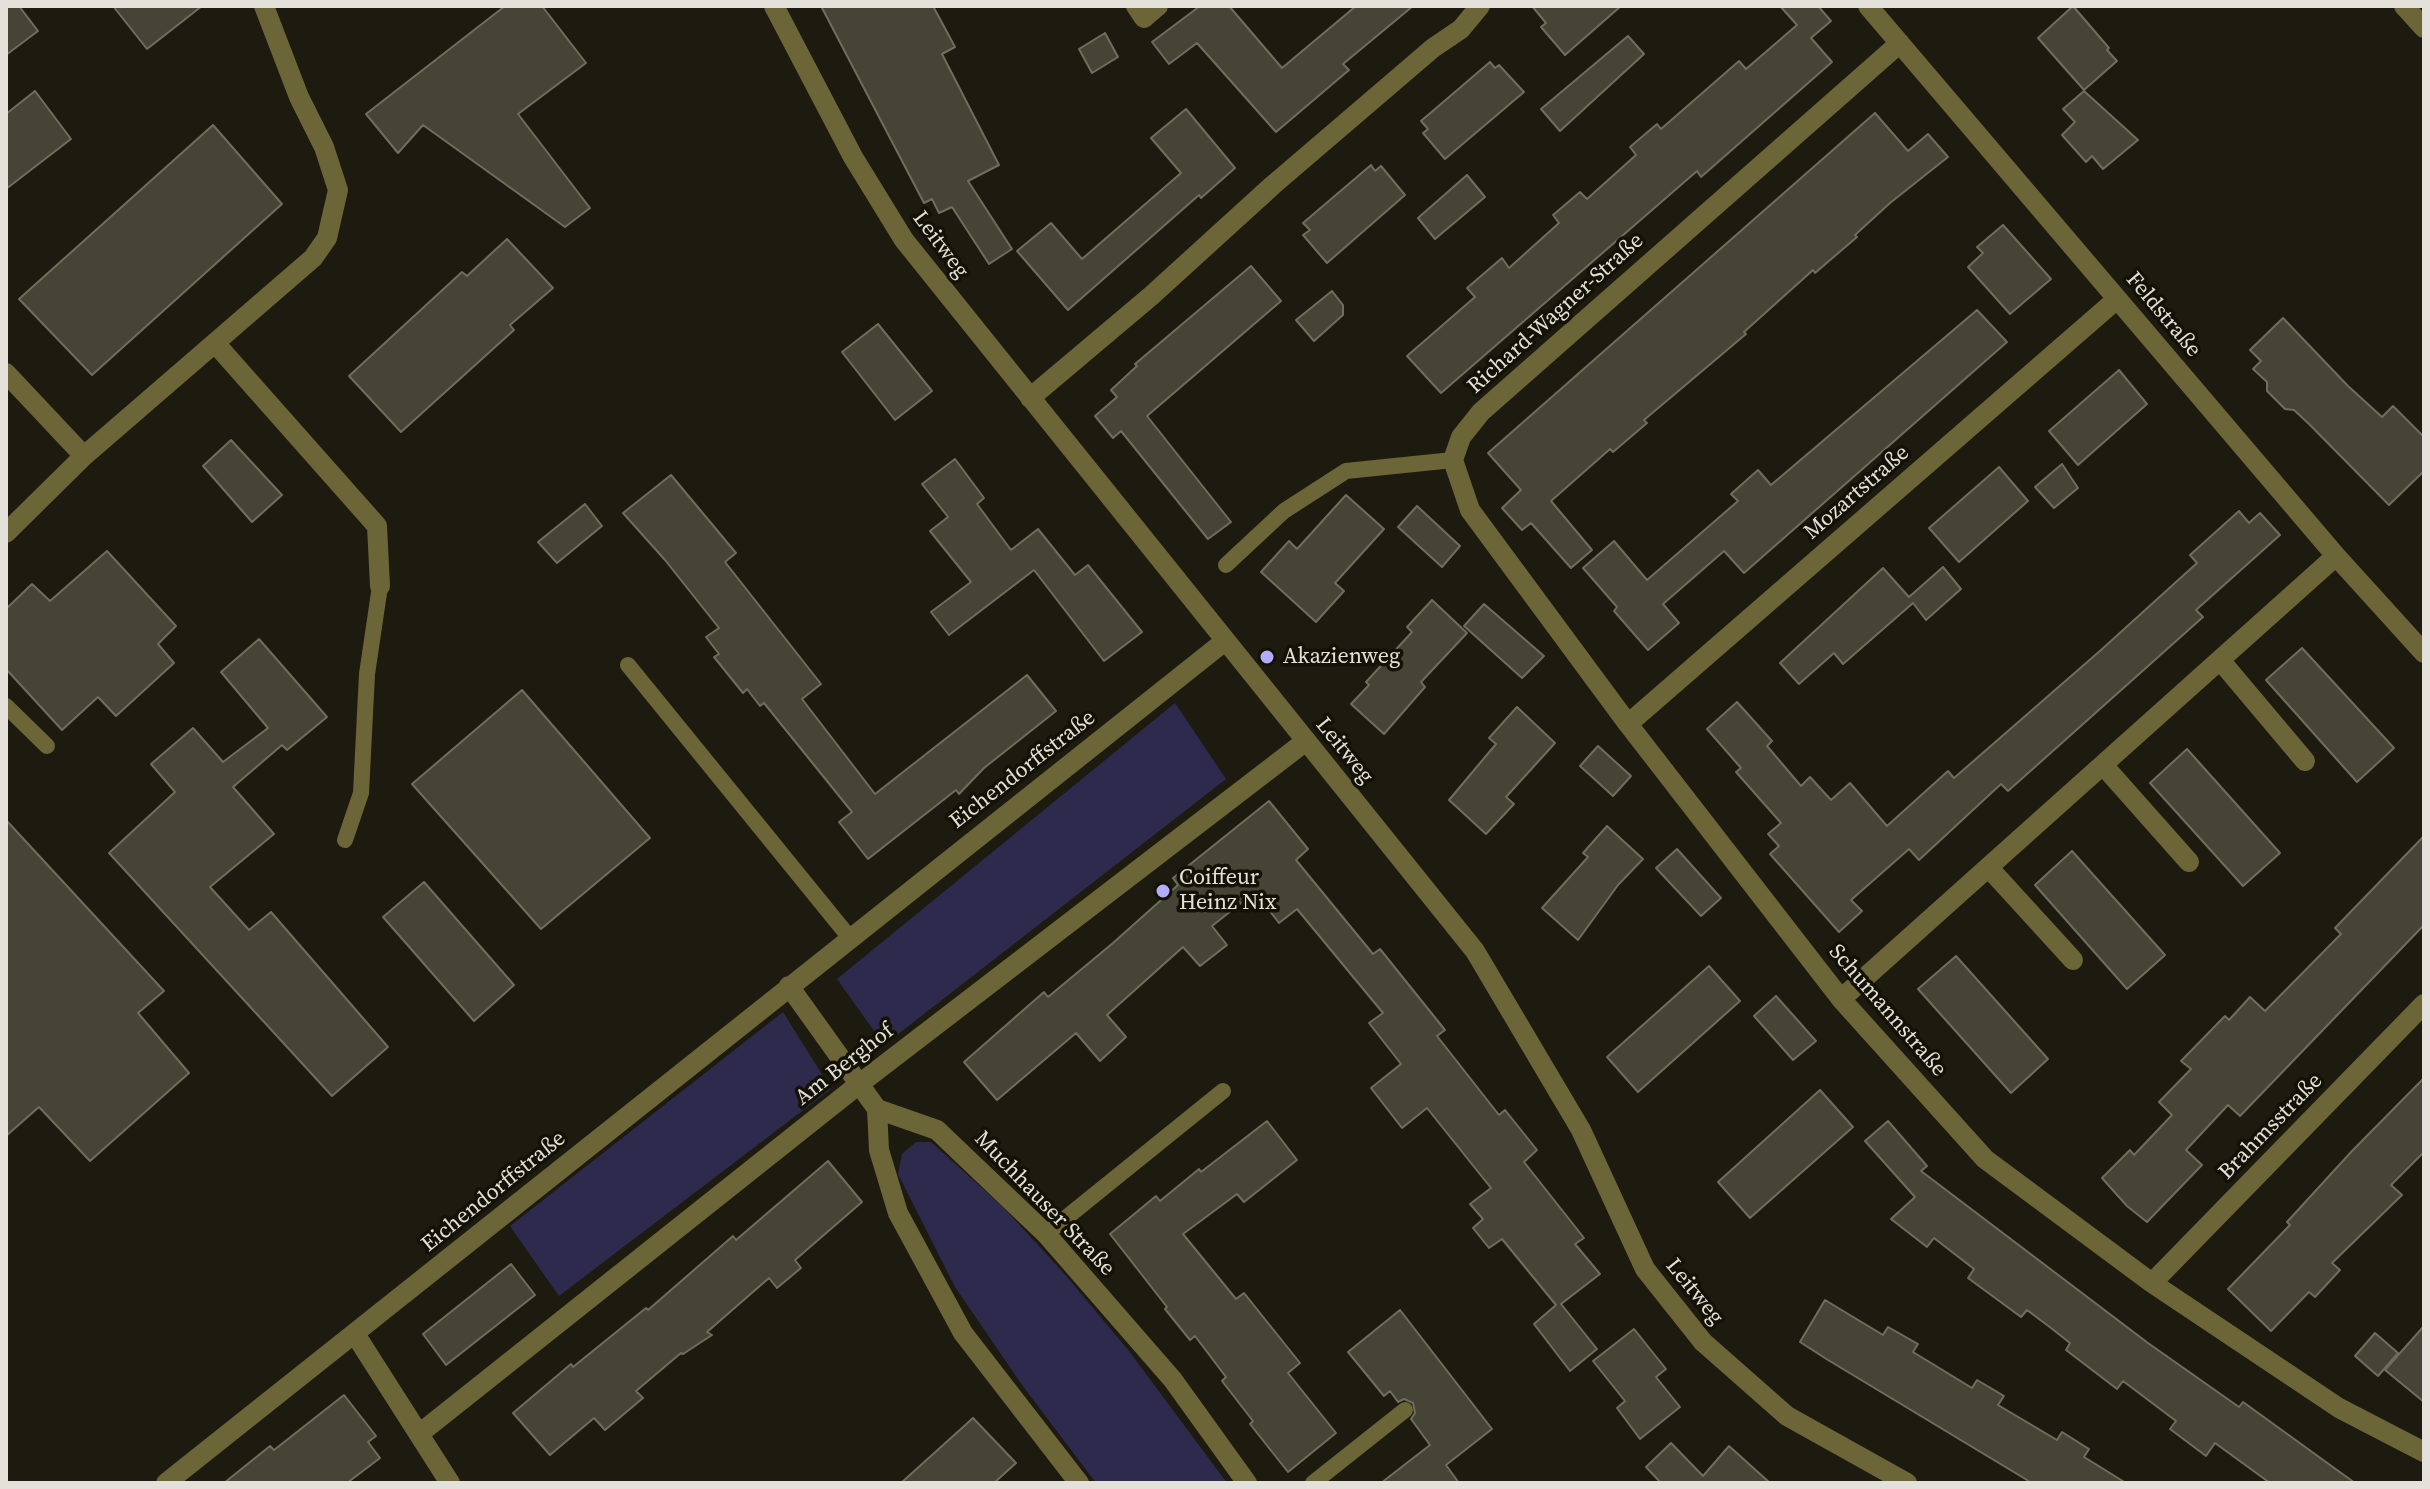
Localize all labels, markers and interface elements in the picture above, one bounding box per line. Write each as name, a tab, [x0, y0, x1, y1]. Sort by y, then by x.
street label: Leitweg	[906, 206, 974, 284]
street label: Richard-Wagner-Straße	[1463, 228, 1649, 400]
street label: Feldstraße	[2120, 267, 2206, 363]
street label: Mozartstraße	[1799, 440, 1915, 546]
place label: Akazienweg	[1283, 644, 1400, 670]
marker: Akazienweg	[1258, 648, 1276, 666]
street label: Eichendorffstraße	[945, 705, 1101, 835]
street label: Leitweg	[1309, 713, 1379, 789]
place label: Coiffeur Heinz Nix	[1179, 865, 1276, 916]
marker: Coiffeur Heinz Nix	[1154, 882, 1172, 900]
street label: Schumannstraße	[1822, 940, 1952, 1082]
street label: Am Berghof	[790, 1018, 900, 1112]
street label: Brahmsstraße	[2214, 1068, 2328, 1186]
street label: Eichendorffstraße	[417, 1126, 571, 1258]
street label: Muchhauser Straße	[968, 1126, 1120, 1282]
street label: Leitweg	[1659, 1254, 1729, 1330]

